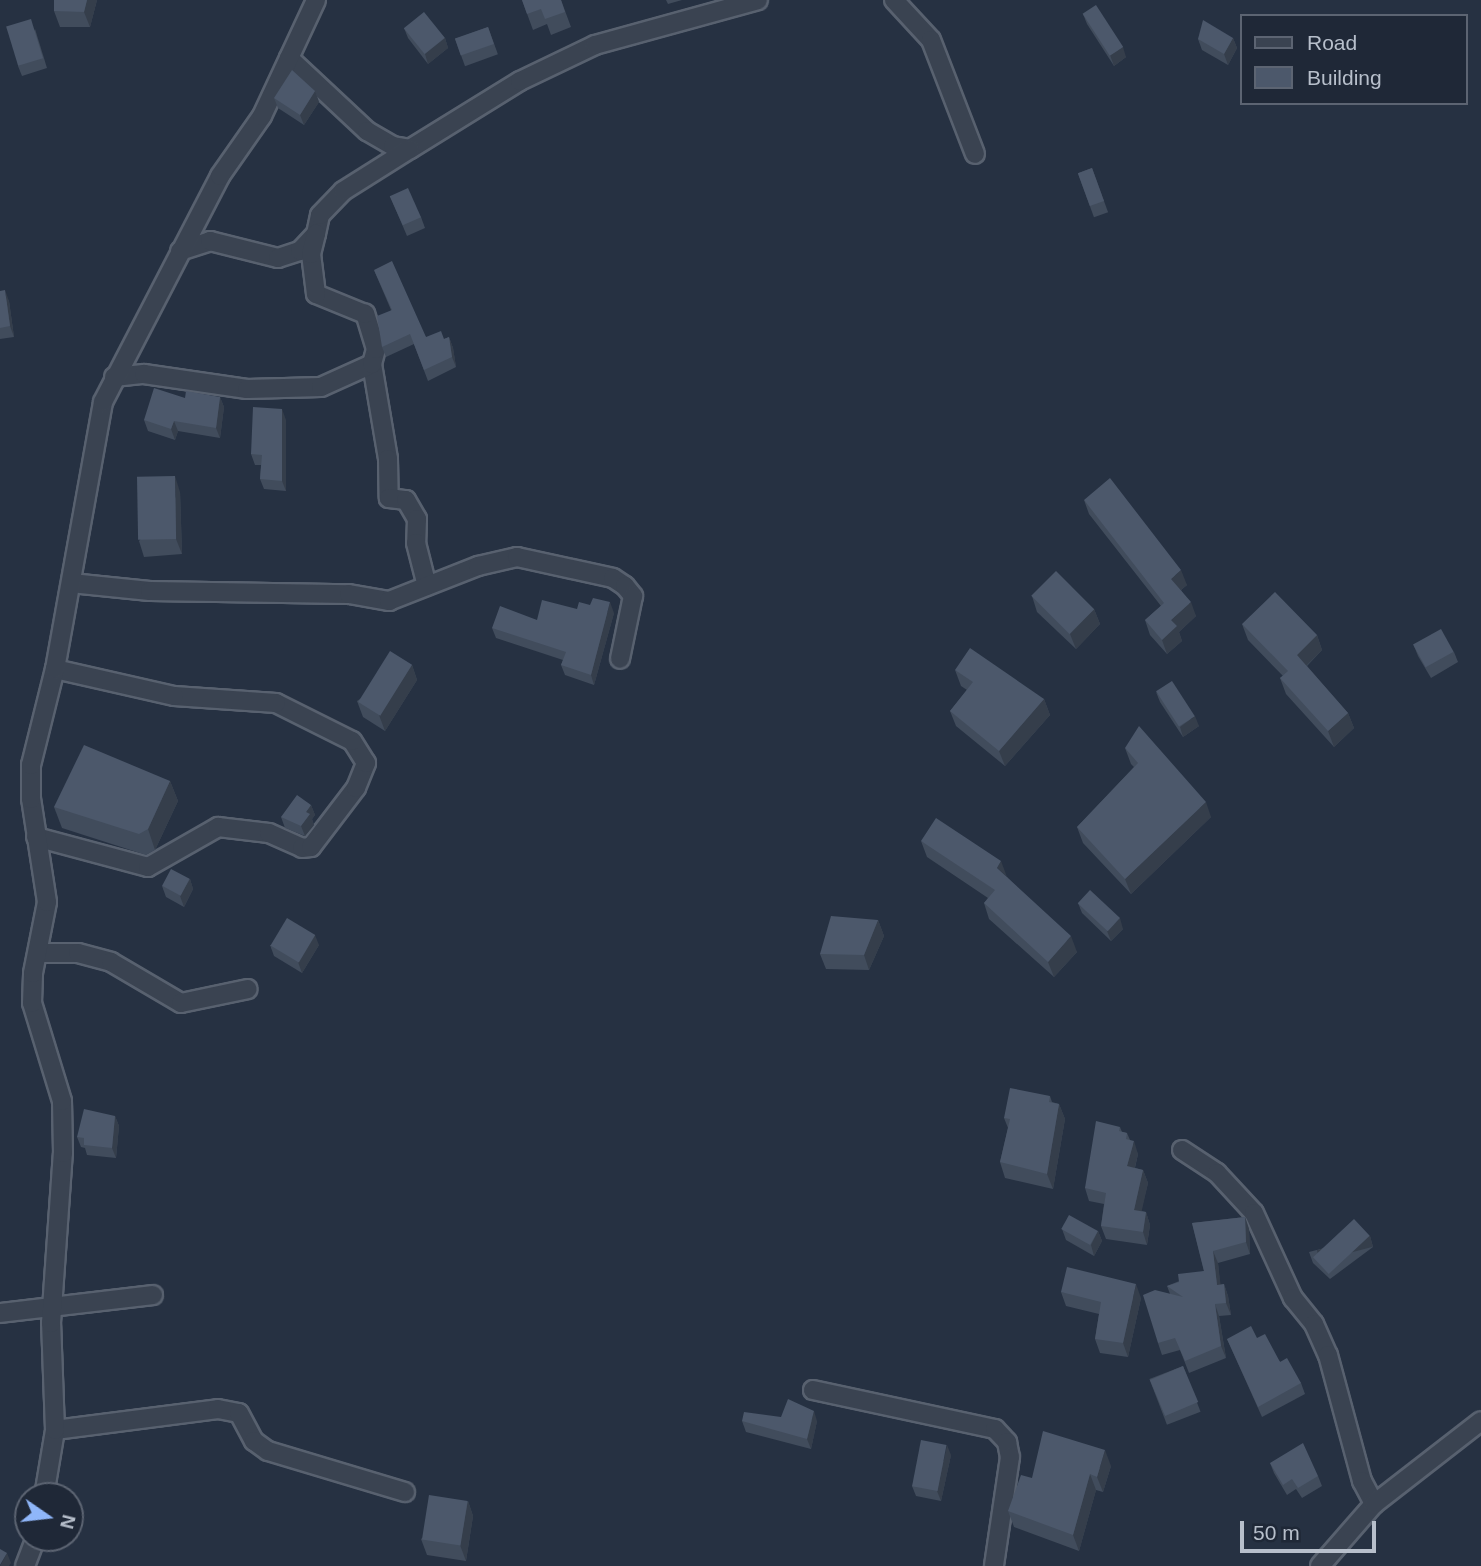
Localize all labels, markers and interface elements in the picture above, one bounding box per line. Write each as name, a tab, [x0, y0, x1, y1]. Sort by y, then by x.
legend	[1240, 14, 1467, 105]
text: Road	[1307, 31, 1357, 54]
text: Building	[1307, 66, 1382, 89]
north arrow	[14, 1482, 84, 1552]
scale bar	[1243, 1506, 1380, 1550]
text: N	[56, 1513, 80, 1531]
text: 50 m	[1253, 1521, 1300, 1544]

